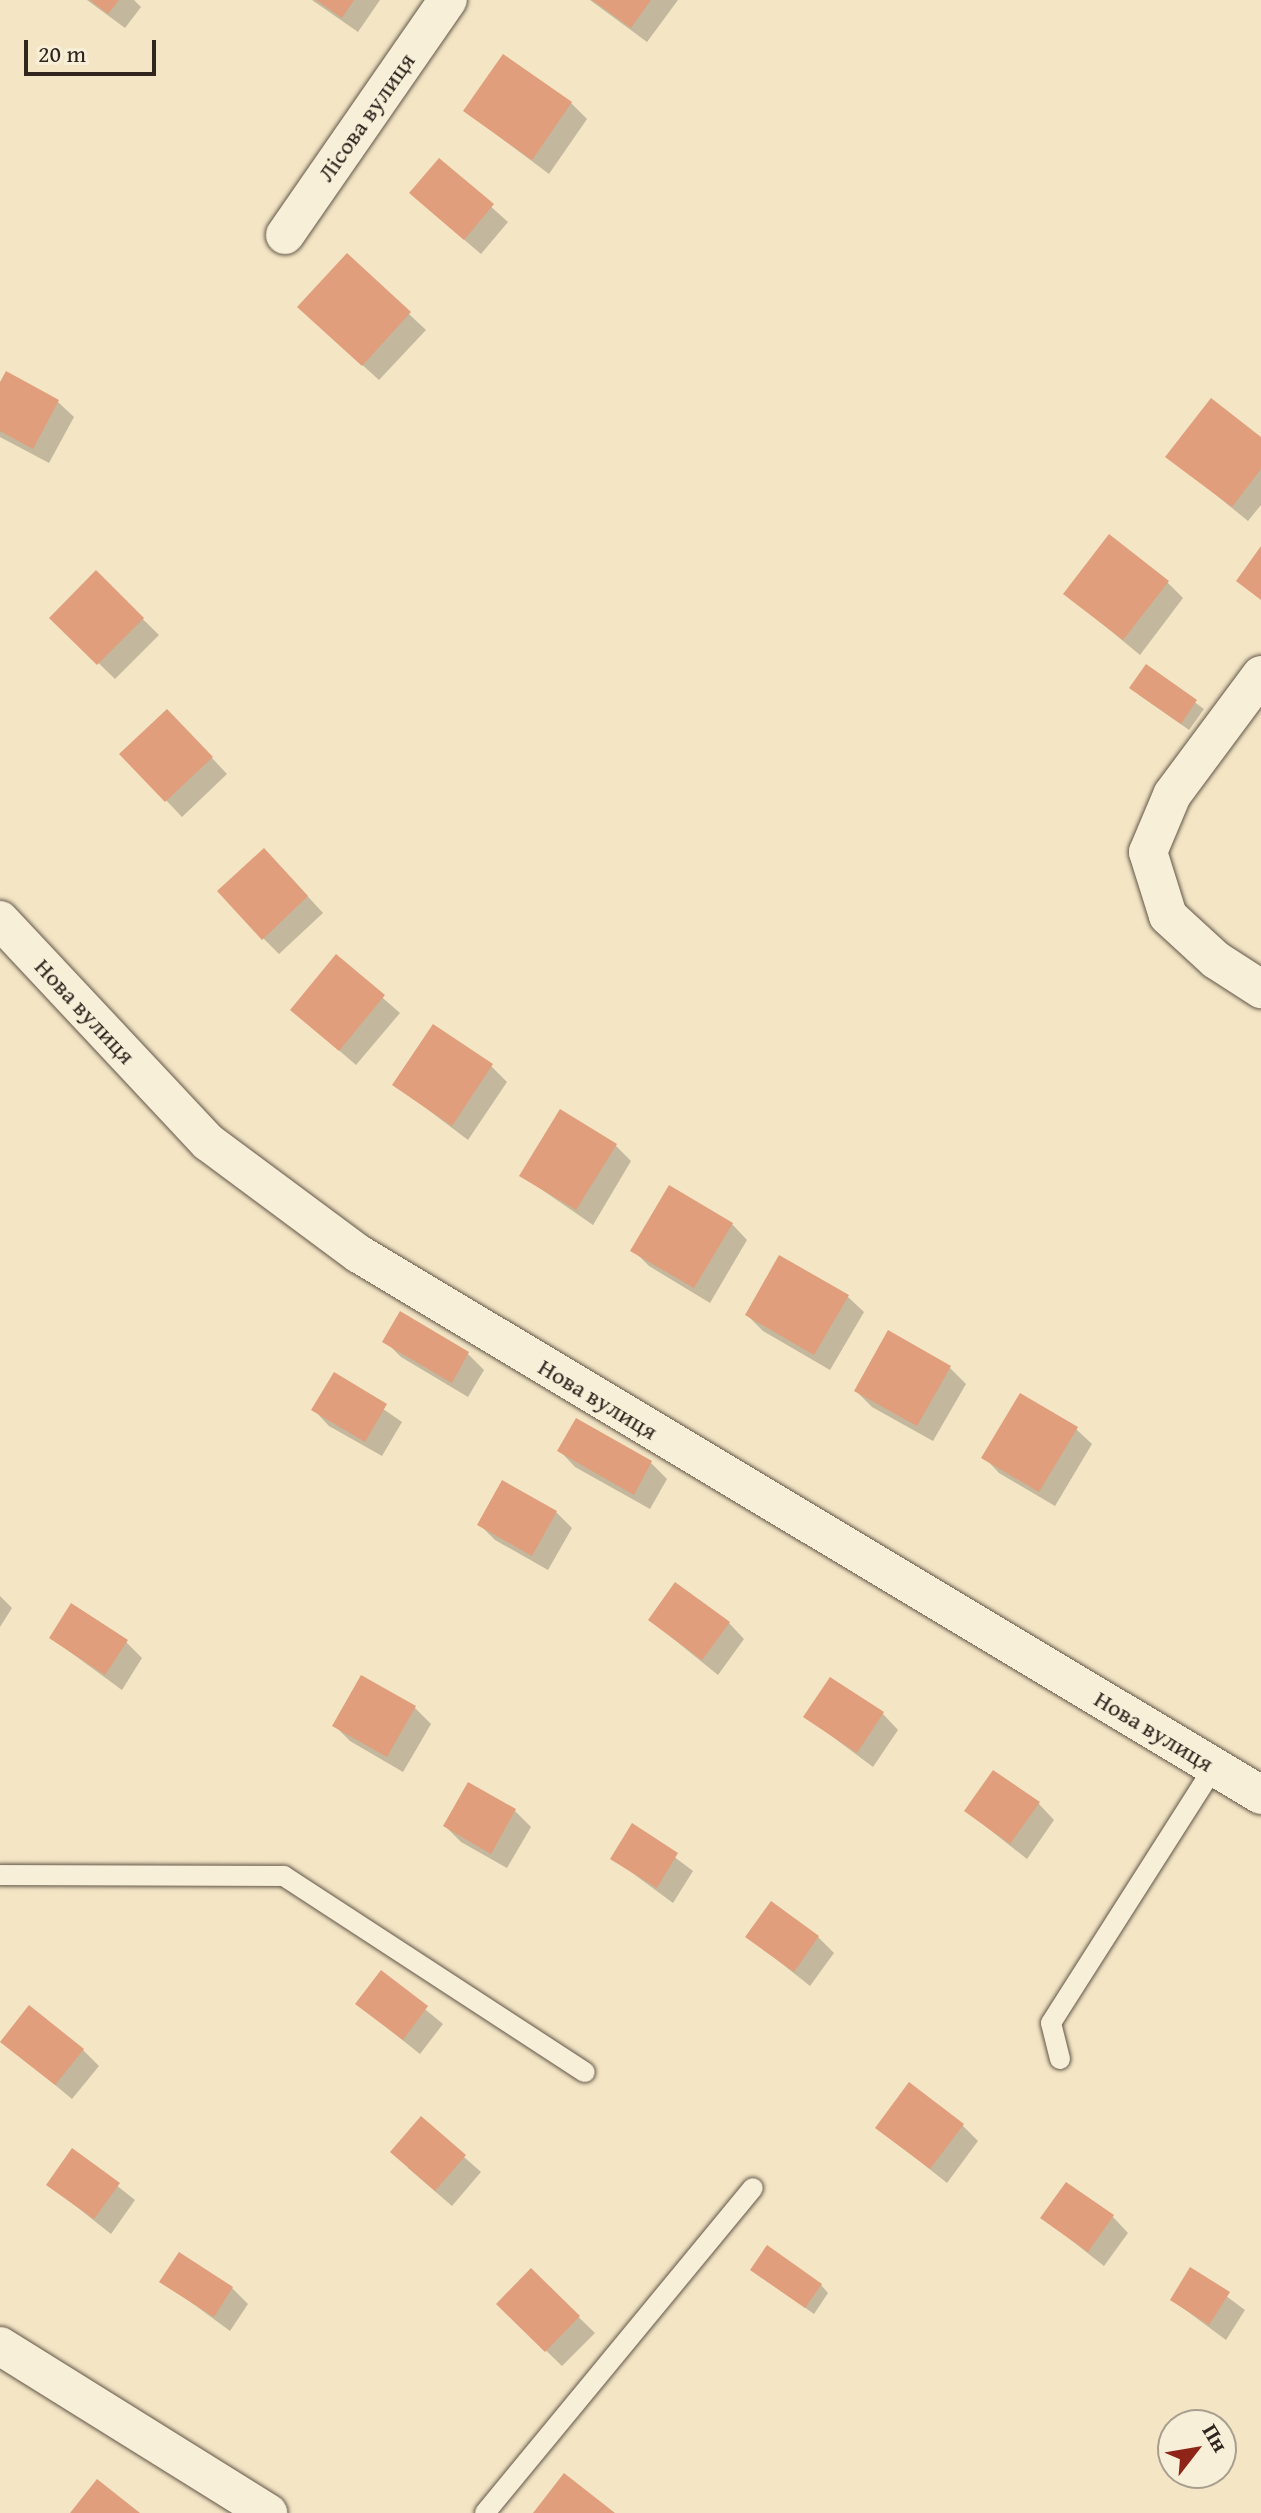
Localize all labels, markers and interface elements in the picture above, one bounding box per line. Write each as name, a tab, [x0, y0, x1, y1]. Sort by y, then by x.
scale bar	[28, 24, 160, 74]
text: 20 m	[38, 36, 86, 71]
street label: Лісова вулиця	[311, 47, 421, 187]
street label: Нова вулиця	[29, 952, 141, 1070]
street label: Нова вулиця	[533, 1352, 663, 1446]
street label: Нова вулиця	[1089, 1684, 1219, 1778]
north arrow	[1157, 2409, 1237, 2489]
text: Пн	[1195, 2417, 1237, 2458]

